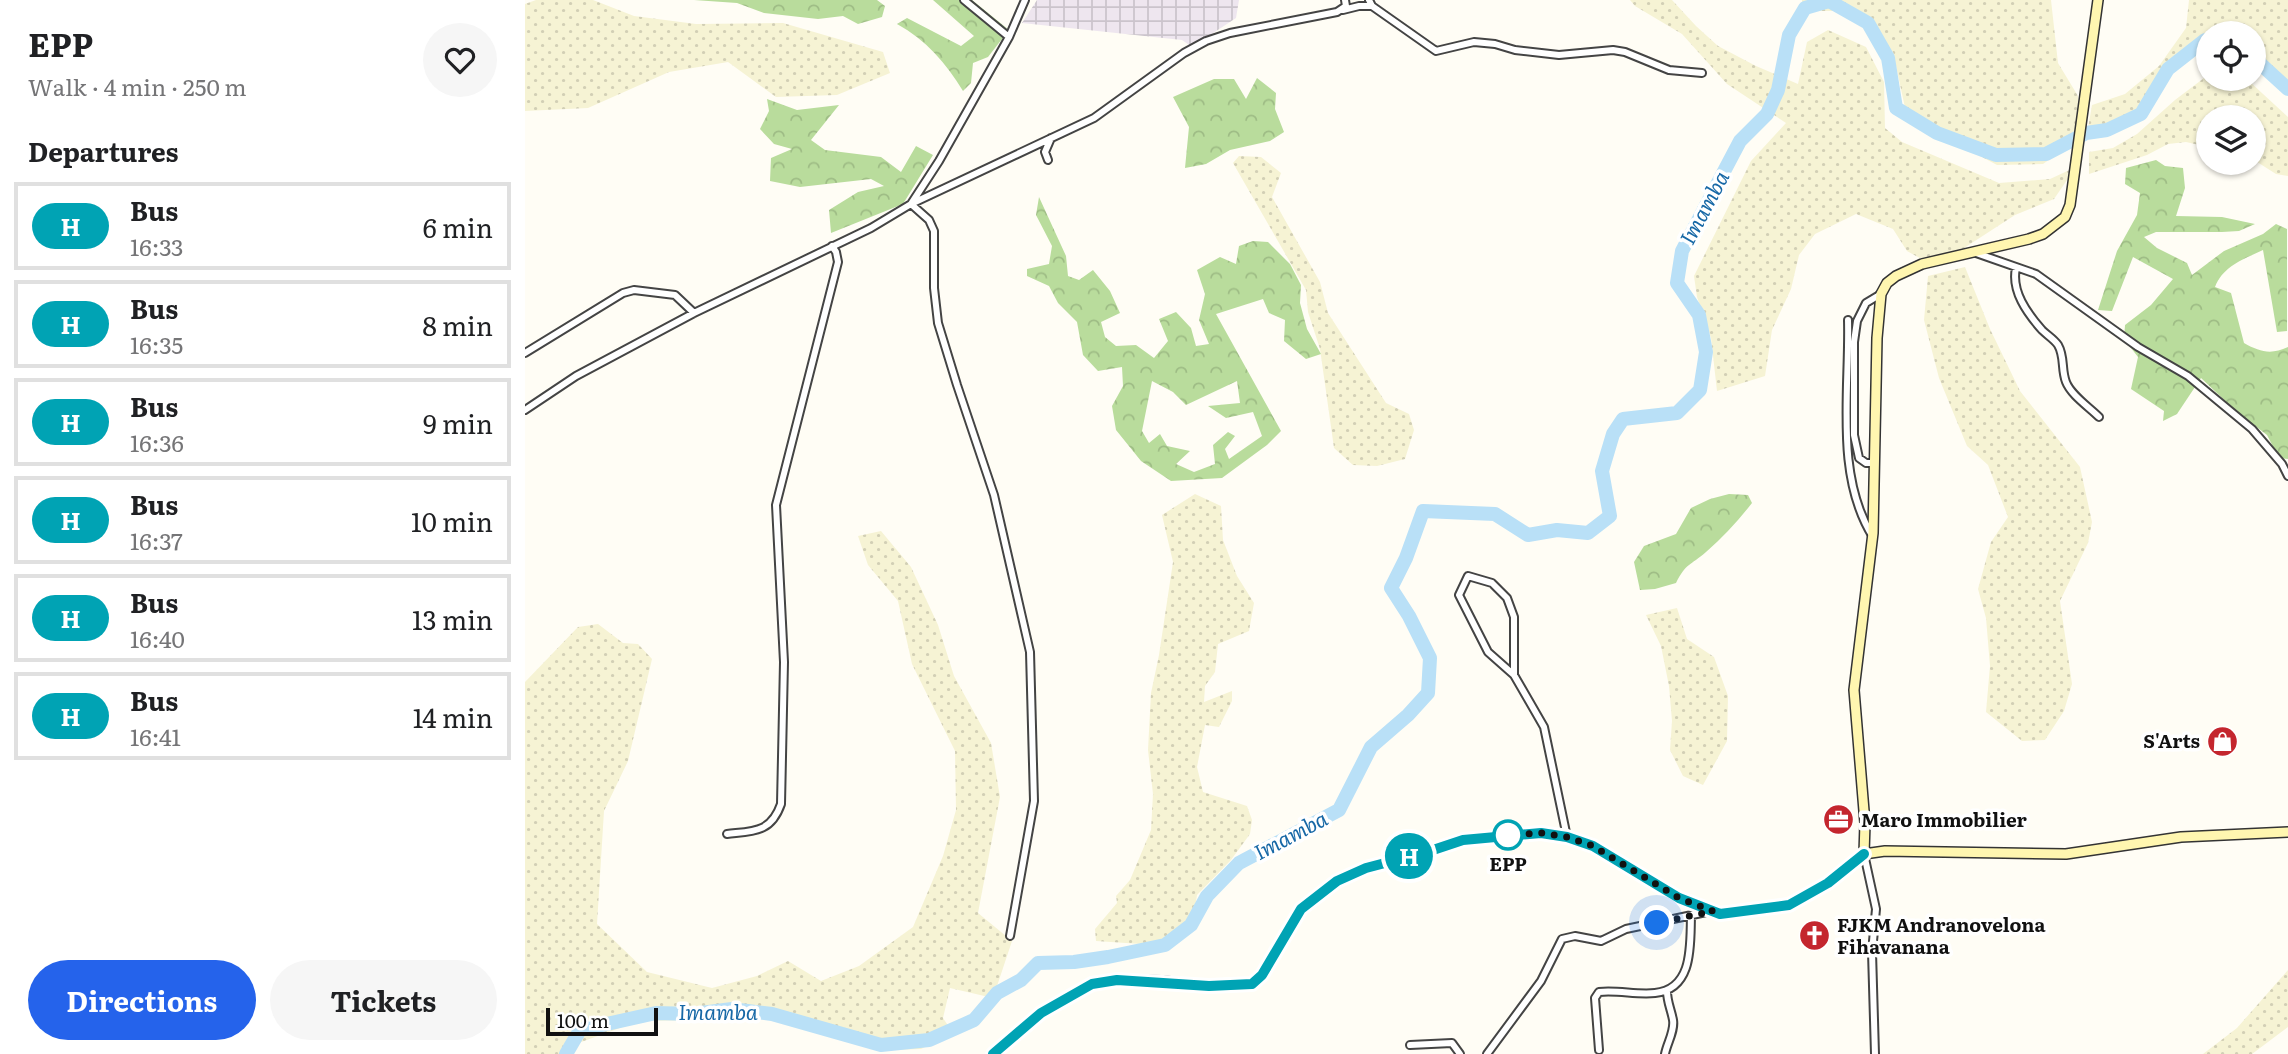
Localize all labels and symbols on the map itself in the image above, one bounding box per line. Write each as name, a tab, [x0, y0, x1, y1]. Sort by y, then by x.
water label: Imamba	[1670, 164, 1735, 249]
shop icon: S'Arts	[2206, 724, 2240, 758]
place label: S'Arts	[2143, 726, 2200, 754]
water label: Imamba	[1247, 801, 1332, 866]
office icon: Maro Immobilier	[1821, 803, 1855, 837]
place label: Maro Immobilier	[1861, 805, 2028, 833]
marker: EPP	[1493, 820, 1523, 850]
line badge: H	[1386, 833, 1432, 879]
place label: EPP	[1489, 849, 1527, 877]
your location	[1639, 905, 1674, 940]
place label: FJKM Andranovelona Fihavanana	[1837, 910, 2045, 960]
church icon: FJKM Andranovelona Fihavanana	[1797, 919, 1831, 953]
water label: Imamba	[678, 995, 758, 1026]
scale bar	[546, 1005, 658, 1037]

